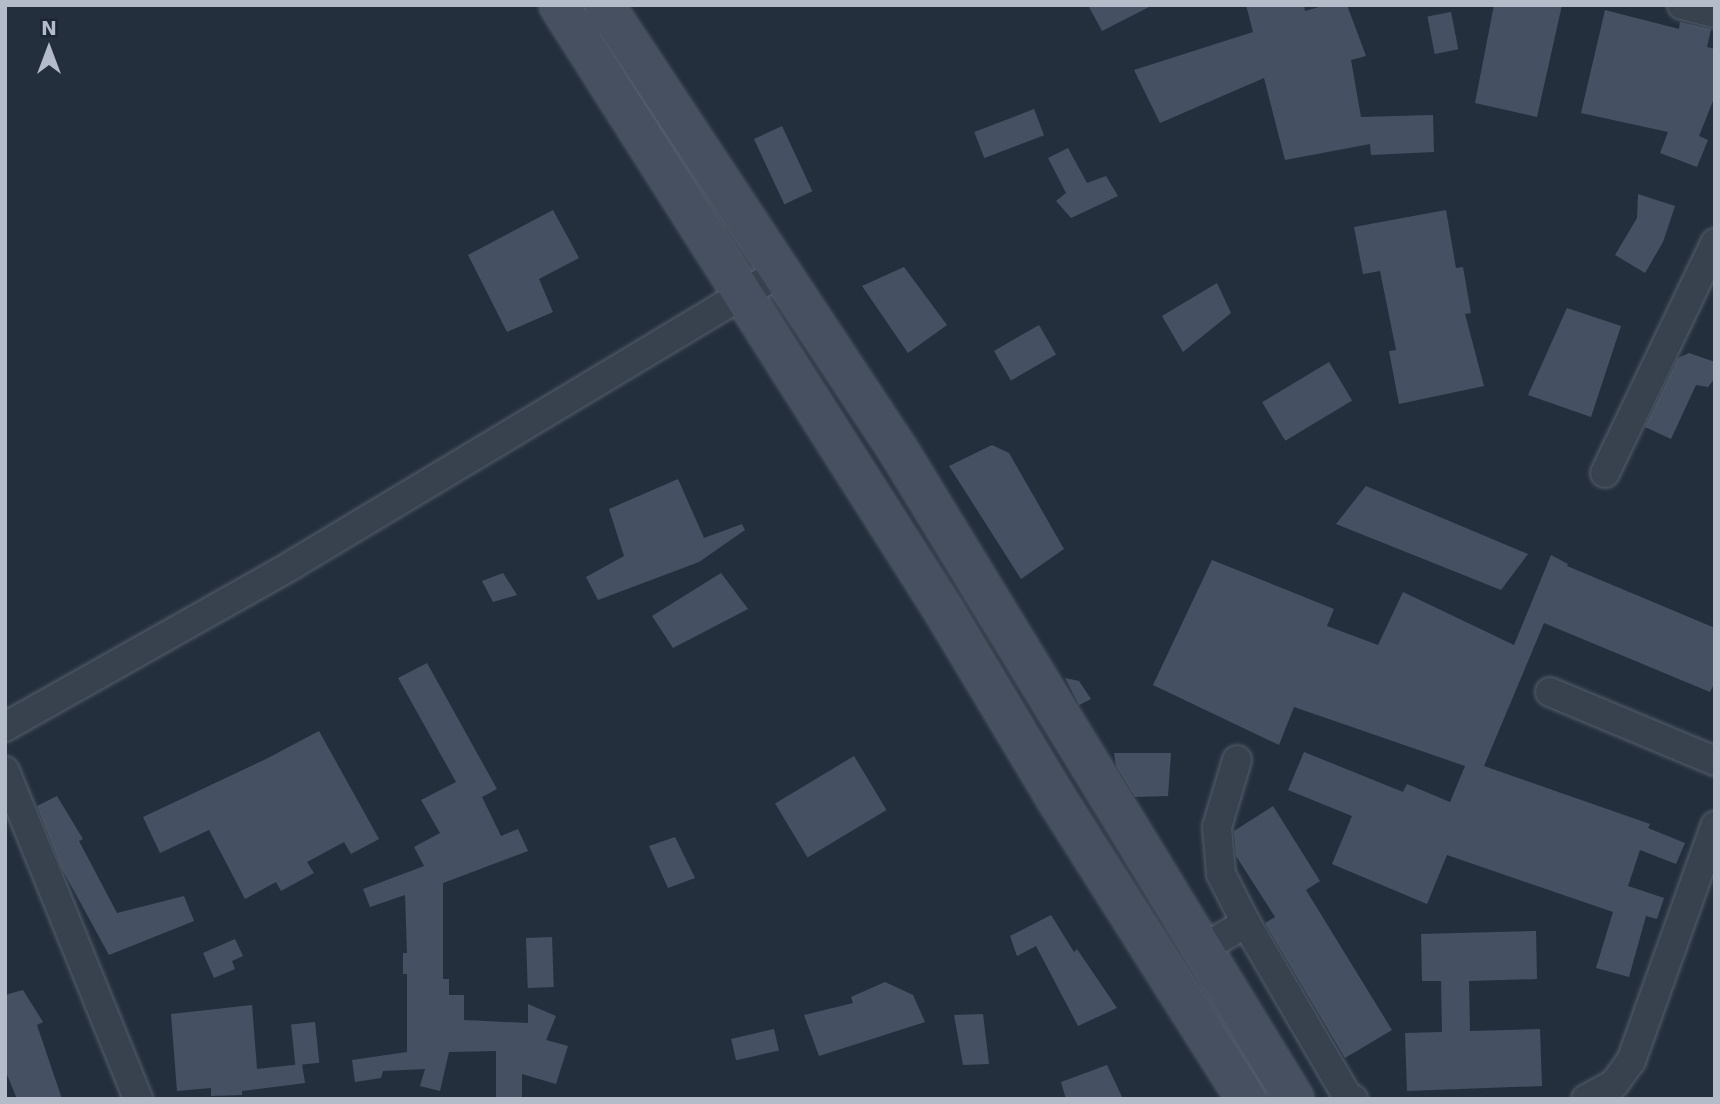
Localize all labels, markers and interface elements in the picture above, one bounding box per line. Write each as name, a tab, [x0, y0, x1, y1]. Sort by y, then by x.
north arrow	[14, 14, 84, 84]
text: N	[41, 17, 57, 39]

